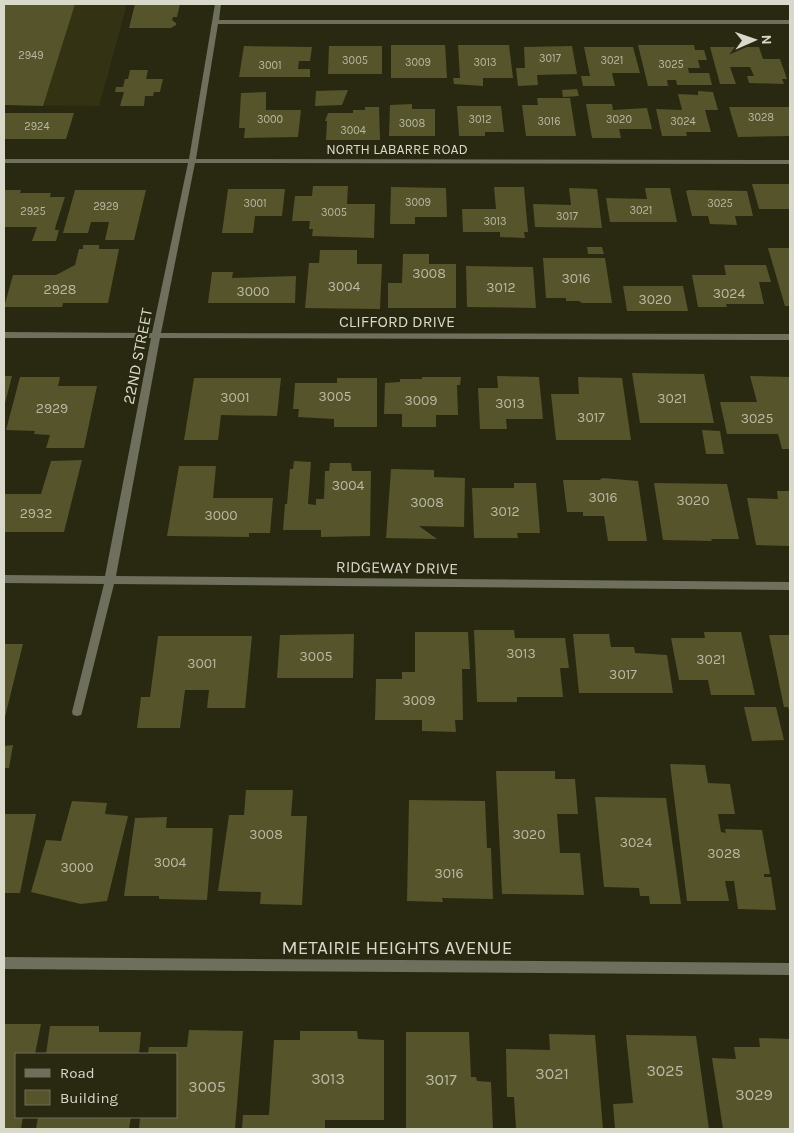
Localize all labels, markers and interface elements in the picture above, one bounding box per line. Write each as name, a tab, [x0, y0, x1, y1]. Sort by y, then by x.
north arrow	[729, 15, 779, 65]
text: N	[758, 34, 775, 45]
house number: 2949	[18, 49, 44, 62]
house number: 3017	[539, 52, 561, 65]
house number: 3005	[342, 54, 368, 67]
house number: 3021	[600, 54, 624, 67]
house number: 3009	[405, 56, 431, 69]
house number: 3013	[473, 56, 497, 69]
house number: 3025	[658, 58, 684, 71]
house number: 3001	[258, 59, 282, 72]
house number: 3028	[748, 111, 774, 124]
house number: 3000	[257, 113, 283, 126]
house number: 3012	[468, 113, 492, 126]
house number: 3020	[606, 113, 632, 126]
house number: 3016	[538, 115, 560, 128]
house number: 3024	[670, 115, 696, 128]
house number: 3008	[399, 117, 425, 130]
house number: 2924	[24, 120, 50, 133]
house number: 3004	[340, 124, 366, 137]
street label: NORTH LABARRE ROAD	[326, 141, 468, 158]
house number: 3009	[405, 196, 431, 209]
house number: 3001	[243, 197, 267, 210]
house number: 3025	[707, 197, 733, 210]
house number: 2929	[93, 200, 119, 213]
house number: 3021	[629, 204, 653, 217]
house number: 2925	[20, 205, 46, 218]
house number: 3005	[321, 206, 347, 219]
house number: 3017	[556, 210, 578, 223]
house number: 3013	[483, 215, 507, 228]
house number: 3008	[412, 265, 446, 282]
house number: 3016	[561, 270, 591, 287]
house number: 3004	[328, 278, 361, 295]
house number: 3012	[486, 279, 516, 296]
house number: 2928	[44, 281, 76, 298]
house number: 3000	[236, 283, 270, 300]
house number: 3024	[713, 285, 745, 302]
house number: 3020	[639, 291, 672, 308]
street label: 22ND STREET	[119, 307, 156, 406]
street label: CLIFFORD DRIVE	[339, 312, 455, 331]
house number: 3005	[319, 388, 351, 405]
house number: 3001	[220, 389, 250, 406]
house number: 3021	[657, 390, 687, 407]
house number: 3009	[404, 392, 438, 409]
house number: 3013	[495, 395, 525, 412]
house number: 2929	[36, 400, 68, 417]
house number: 3017	[577, 409, 605, 426]
house number: 3025	[741, 410, 773, 427]
house number: 3004	[332, 477, 365, 494]
house number: 3016	[588, 489, 618, 506]
house number: 3020	[677, 492, 710, 509]
house number: 3008	[410, 494, 444, 511]
house number: 3012	[490, 503, 520, 520]
house number: 2932	[20, 505, 52, 522]
house number: 3000	[204, 507, 238, 524]
street label: RIDGEWAY DRIVE	[336, 557, 458, 578]
house number: 3013	[506, 645, 536, 662]
house number: 3005	[300, 648, 332, 665]
house number: 3021	[696, 651, 726, 668]
house number: 3001	[187, 655, 217, 672]
house number: 3017	[609, 666, 637, 683]
house number: 3009	[402, 692, 436, 709]
house number: 3008	[249, 826, 283, 843]
house number: 3020	[513, 826, 546, 843]
house number: 3024	[620, 834, 652, 851]
house number: 3028	[707, 845, 741, 862]
house number: 3004	[154, 854, 187, 871]
house number: 3000	[60, 859, 94, 876]
house number: 3016	[434, 865, 464, 882]
street label: METAIRIE HEIGHTS AVENUE	[282, 937, 512, 959]
legend	[15, 1053, 178, 1118]
house number: 3025	[646, 1061, 684, 1080]
text: Road	[60, 1064, 95, 1082]
house number: 3021	[535, 1064, 569, 1083]
house number: 3013	[311, 1069, 345, 1088]
house number: 3017	[425, 1070, 457, 1089]
house number: 3005	[188, 1077, 226, 1096]
house number: 3029	[735, 1085, 773, 1104]
text: Building	[60, 1089, 118, 1107]

